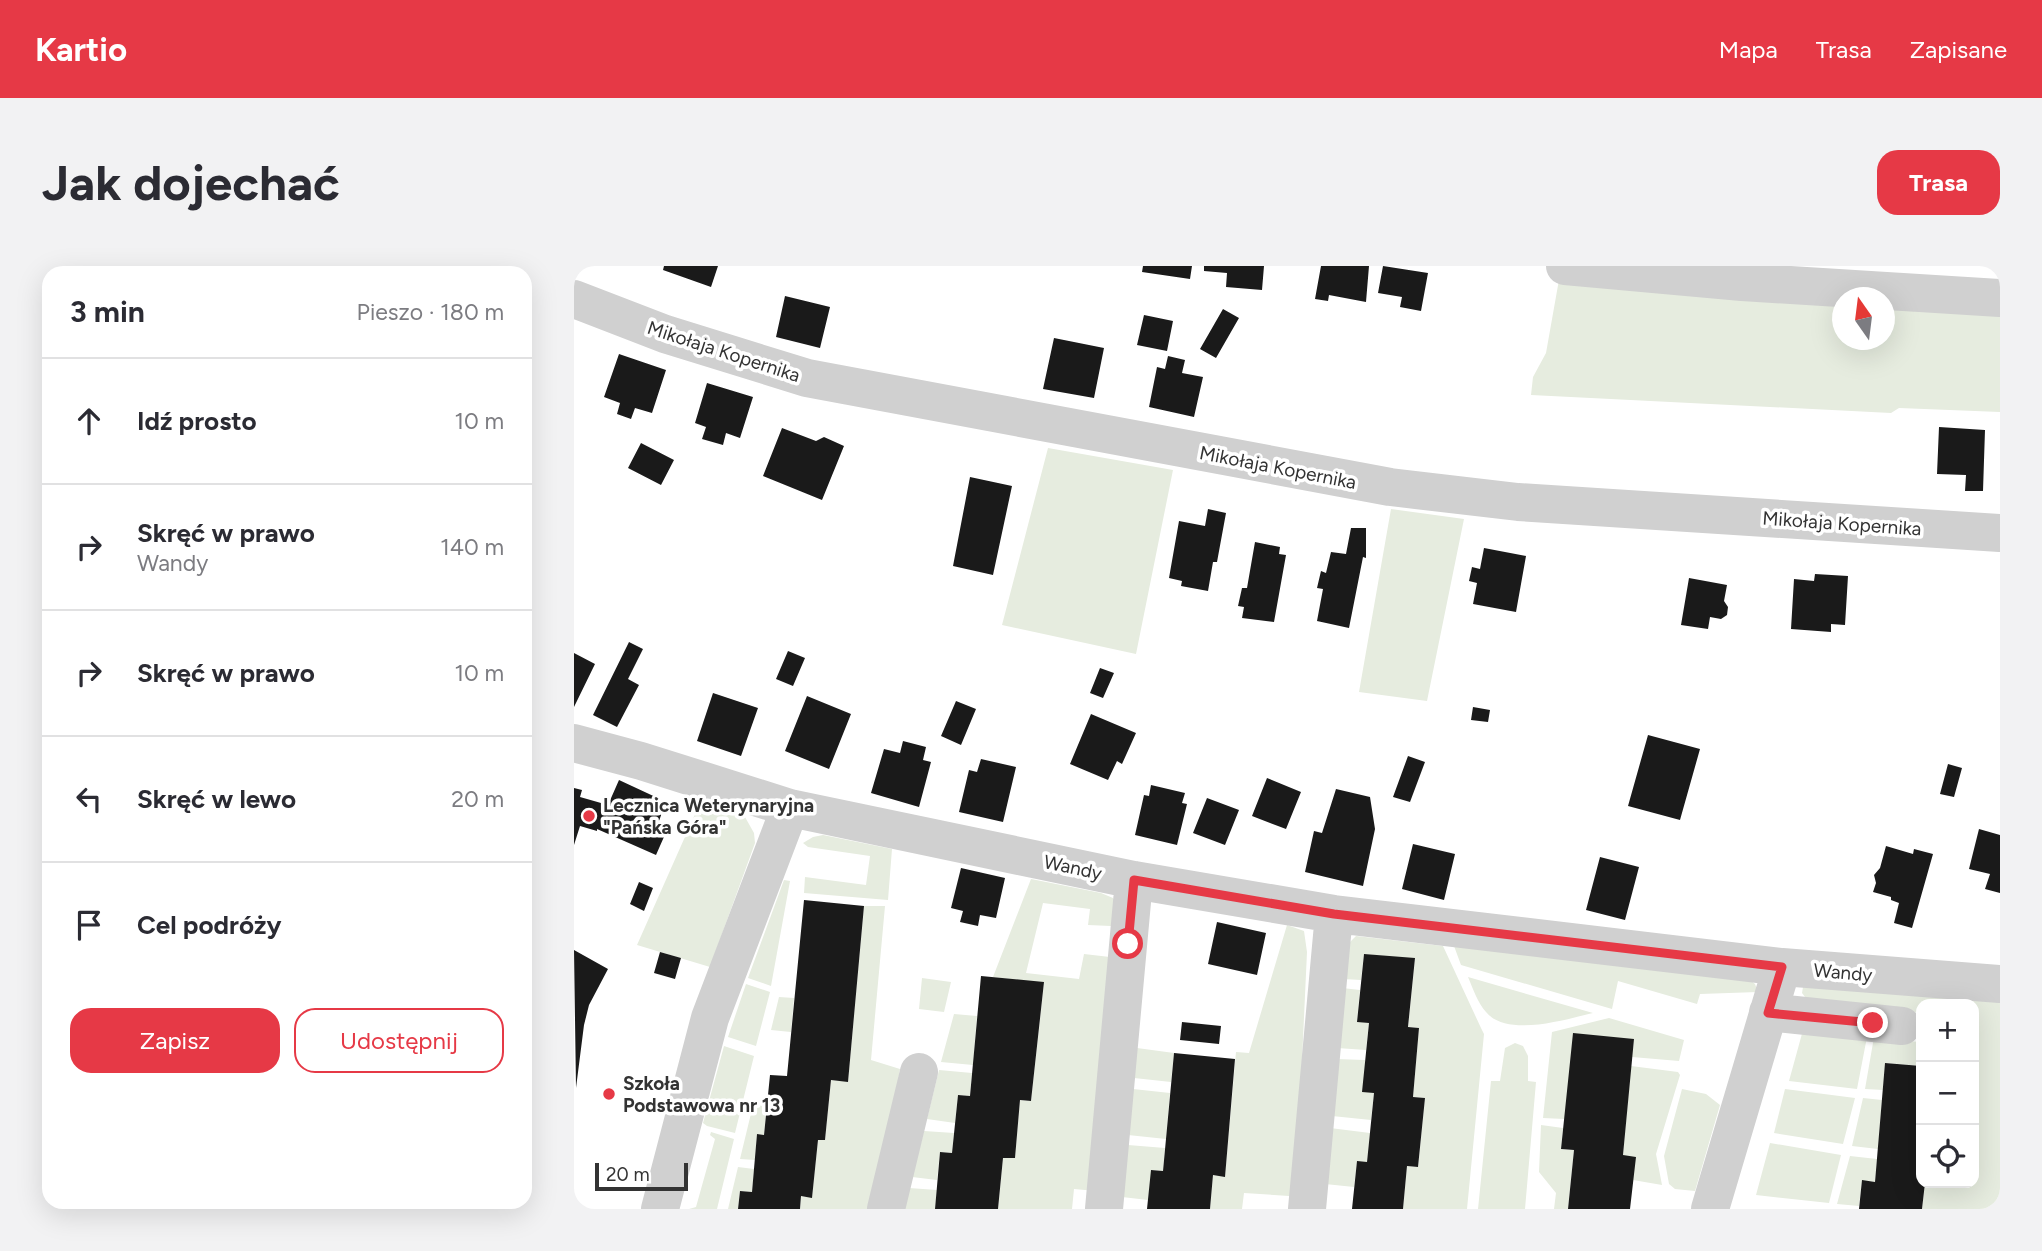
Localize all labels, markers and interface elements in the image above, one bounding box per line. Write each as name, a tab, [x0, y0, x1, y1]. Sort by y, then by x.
text: Kartio	[35, 30, 127, 69]
text: Mapa	[1719, 35, 1778, 64]
text: Trasa	[1816, 35, 1872, 64]
text: Zapisane	[1910, 35, 2007, 64]
button: Trasa	[1877, 150, 2000, 215]
text: Jak dojechać	[42, 153, 340, 212]
north arrow	[1832, 287, 1895, 350]
text: 3 min	[70, 293, 145, 330]
text: Pieszo · 180 m	[357, 298, 504, 326]
street label: Mikołaja Kopernika	[645, 316, 803, 387]
icon: ahead	[70, 402, 108, 440]
text: Idź prosto	[137, 405, 257, 437]
text: 10 m	[455, 407, 504, 435]
street label: Mikołaja Kopernika	[1198, 441, 1358, 494]
street label: Mikołaja Kopernika	[1762, 506, 1922, 541]
text: Skręć w prawo	[137, 517, 315, 549]
icon: right	[70, 528, 108, 566]
text: 140 m	[440, 533, 504, 561]
text: Wandy	[137, 549, 208, 577]
icon: right	[70, 654, 108, 692]
text: Skręć w prawo	[137, 657, 315, 689]
text: 10 m	[455, 659, 504, 687]
icon: left	[70, 780, 108, 818]
text: Skręć w lewo	[137, 783, 296, 815]
text: 20 m	[451, 785, 504, 813]
place label: Lecznica Weterynaryjna "Pańska Góra"	[603, 794, 814, 839]
marker: Lecznica Weterynaryjna "Pańska Góra"	[581, 808, 597, 824]
street label: Wandy	[1042, 850, 1104, 885]
icon: arrive	[70, 906, 108, 944]
text: Cel podróży	[137, 909, 281, 941]
route start	[1112, 928, 1143, 959]
street label: Wandy	[1813, 958, 1873, 987]
map controls	[1916, 999, 1979, 1188]
button: +	[1916, 999, 1979, 1062]
route end	[1857, 1007, 1888, 1038]
button: Zapisz	[70, 1008, 280, 1073]
button: Udostępnij	[294, 1008, 504, 1073]
button: −	[1916, 1062, 1979, 1125]
place label: Szkoła Podstawowa nr 13	[623, 1072, 780, 1117]
marker: Szkoła Podstawowa nr 13	[601, 1086, 617, 1102]
button: locate	[1916, 1125, 1979, 1188]
scale bar	[595, 1160, 688, 1192]
text: 20 m	[606, 1163, 650, 1186]

